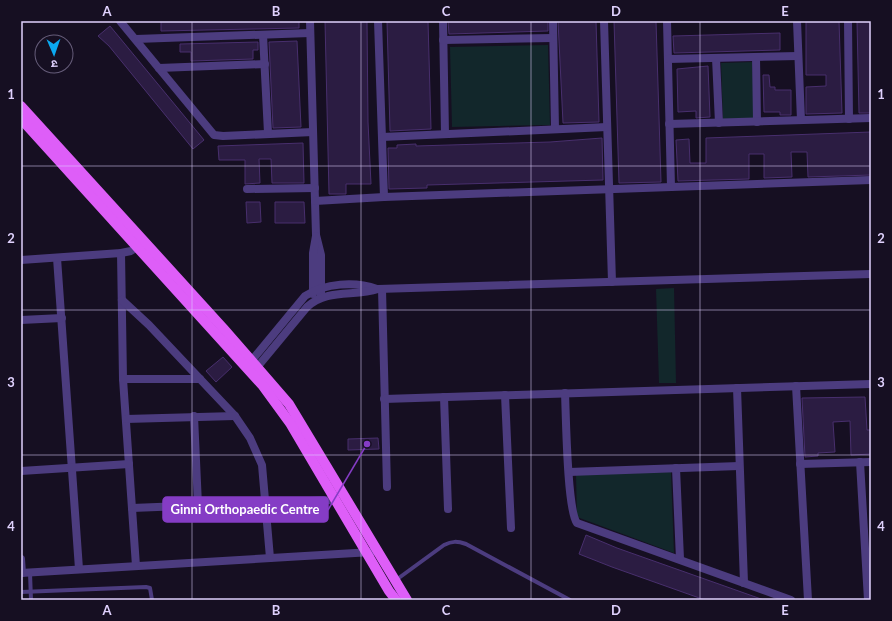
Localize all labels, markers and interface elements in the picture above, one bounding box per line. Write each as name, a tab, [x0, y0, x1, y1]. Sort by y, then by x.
text: A	[101, 3, 112, 19]
text: B	[272, 3, 281, 19]
text: C	[442, 3, 451, 19]
text: D	[611, 3, 621, 19]
text: E	[781, 3, 789, 19]
north arrow	[34, 34, 74, 74]
text: उ	[50, 58, 58, 71]
text: 1	[7, 86, 15, 102]
text: 1	[877, 86, 885, 102]
text: 2	[7, 230, 15, 246]
text: 2	[877, 230, 885, 246]
text: 3	[7, 374, 15, 390]
text: 3	[877, 374, 885, 390]
callout: Ginni Orthopaedic Centre	[163, 497, 328, 522]
text: Ginni Orthopaedic Centre	[171, 501, 319, 517]
text: 4	[7, 518, 15, 534]
text: 4	[877, 518, 885, 534]
text: A	[101, 602, 112, 618]
text: B	[272, 602, 281, 618]
text: C	[442, 602, 451, 618]
text: D	[611, 602, 621, 618]
text: E	[781, 602, 789, 618]

